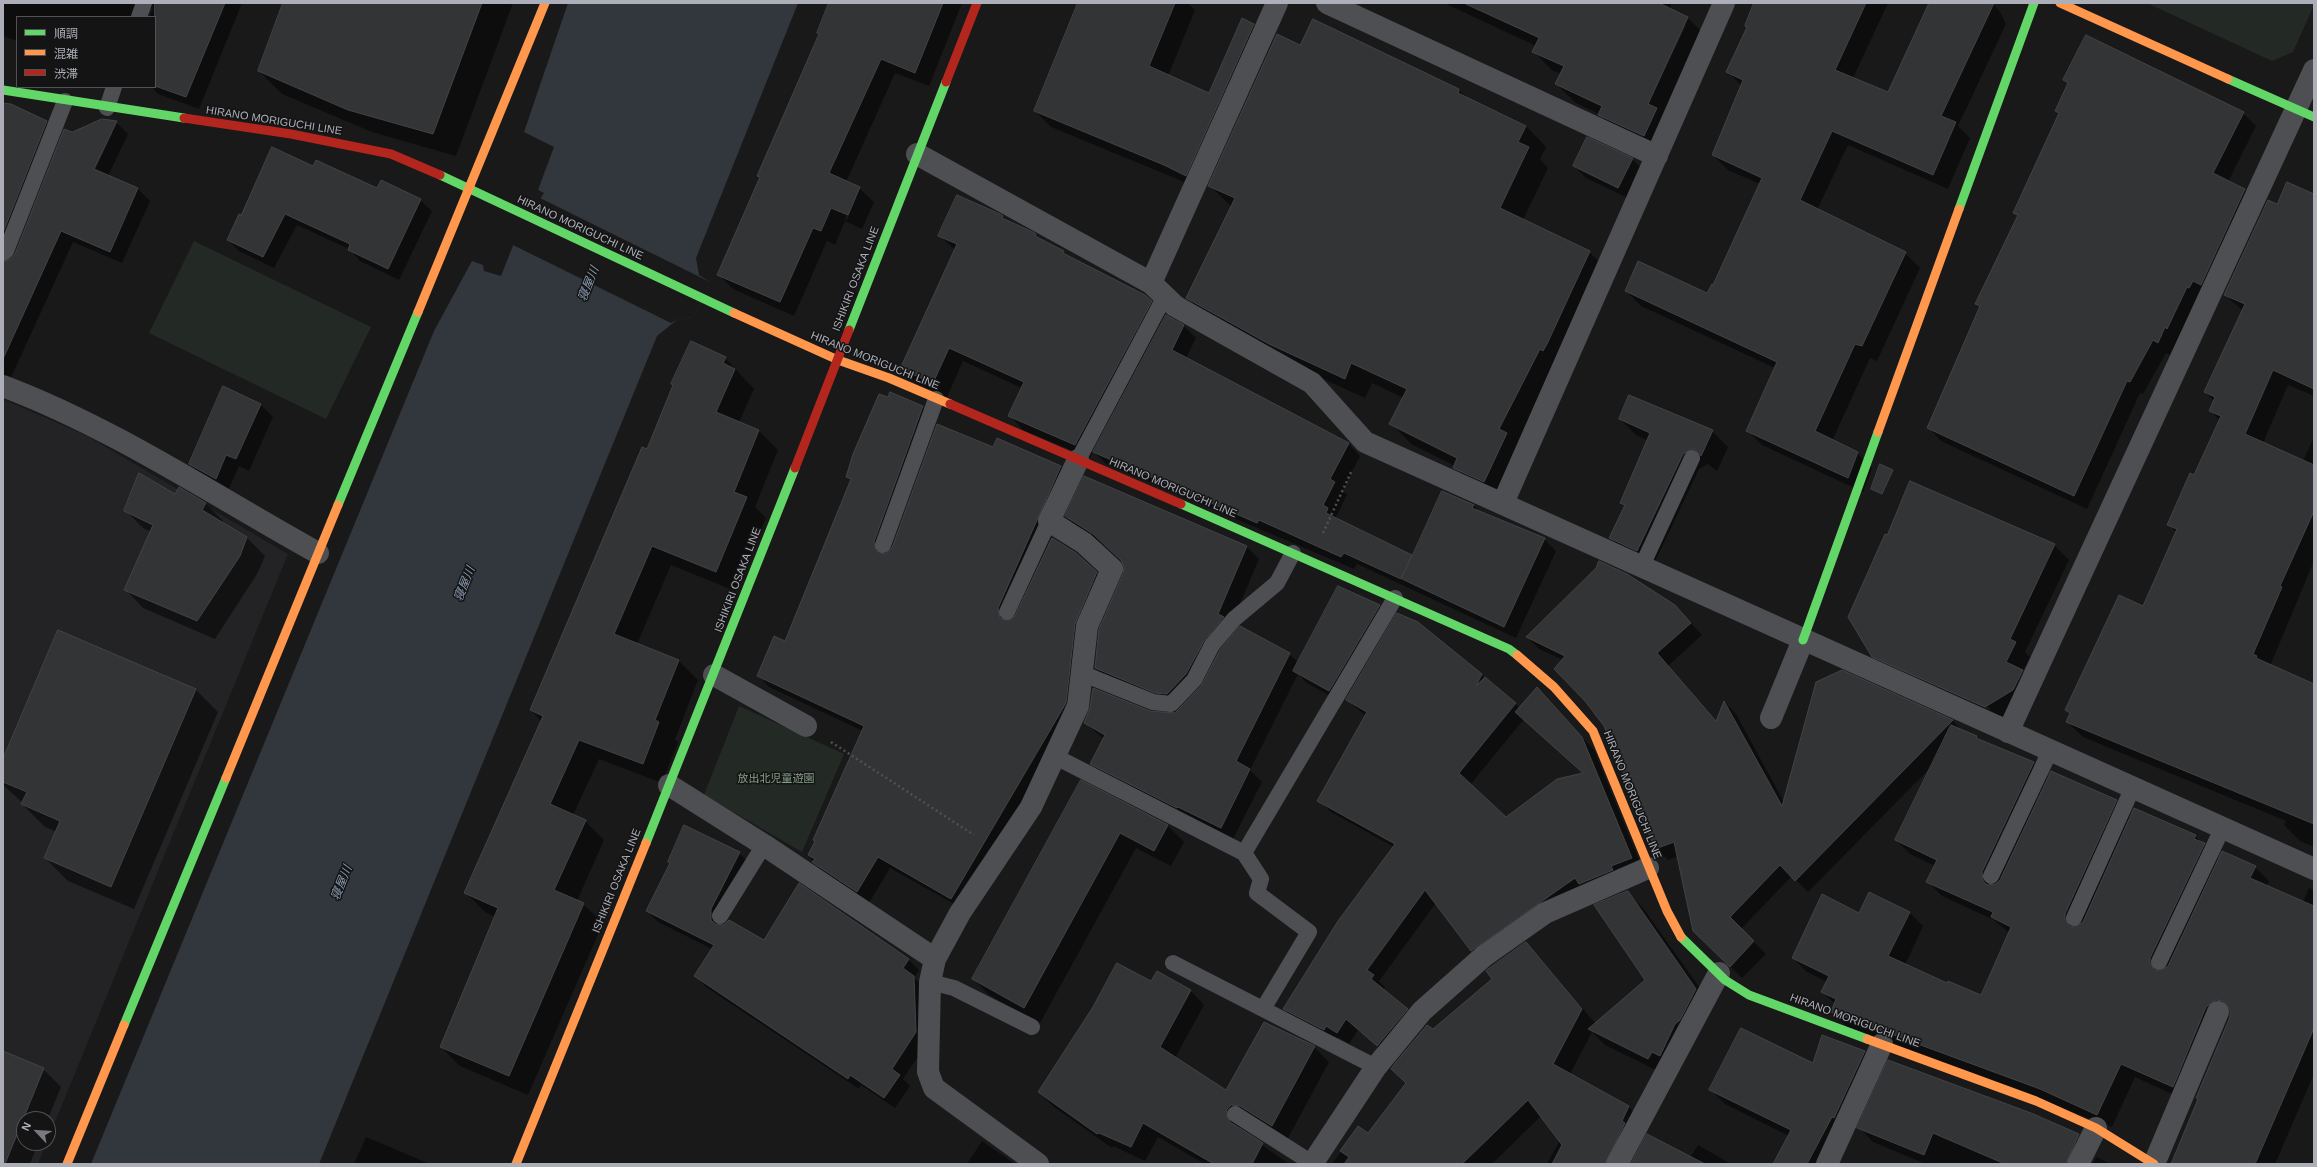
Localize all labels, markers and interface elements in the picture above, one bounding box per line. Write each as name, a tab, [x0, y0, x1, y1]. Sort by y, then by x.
legend	[16, 16, 156, 88]
text: 順調	[54, 27, 78, 41]
text: 混雑	[54, 47, 78, 61]
text: 渋滞	[54, 67, 78, 81]
street label: HIRANO MORIGUCHI LINE	[205, 104, 343, 138]
street label: HIRANO MORIGUCHI LINE	[515, 193, 645, 263]
street label: ISHIKIRI OSAKA LINE	[830, 225, 882, 333]
water label: 寝屋川	[576, 265, 602, 303]
street label: HIRANO MORIGUCHI LINE	[809, 329, 941, 393]
street label: HIRANO MORIGUCHI LINE	[1107, 455, 1239, 521]
street label: ISHIKIRI OSAKA LINE	[712, 526, 764, 634]
water label: 寝屋川	[452, 565, 478, 603]
street label: HIRANO MORIGUCHI LINE	[1600, 729, 1664, 861]
park label: 放出北児童遊園	[738, 772, 814, 786]
street label: ISHIKIRI OSAKA LINE	[590, 827, 644, 935]
water label: 寝屋川	[329, 864, 355, 902]
street label: HIRANO MORIGUCHI LINE	[1788, 991, 1922, 1051]
north arrow	[16, 1111, 56, 1151]
text: N	[19, 1120, 33, 1132]

